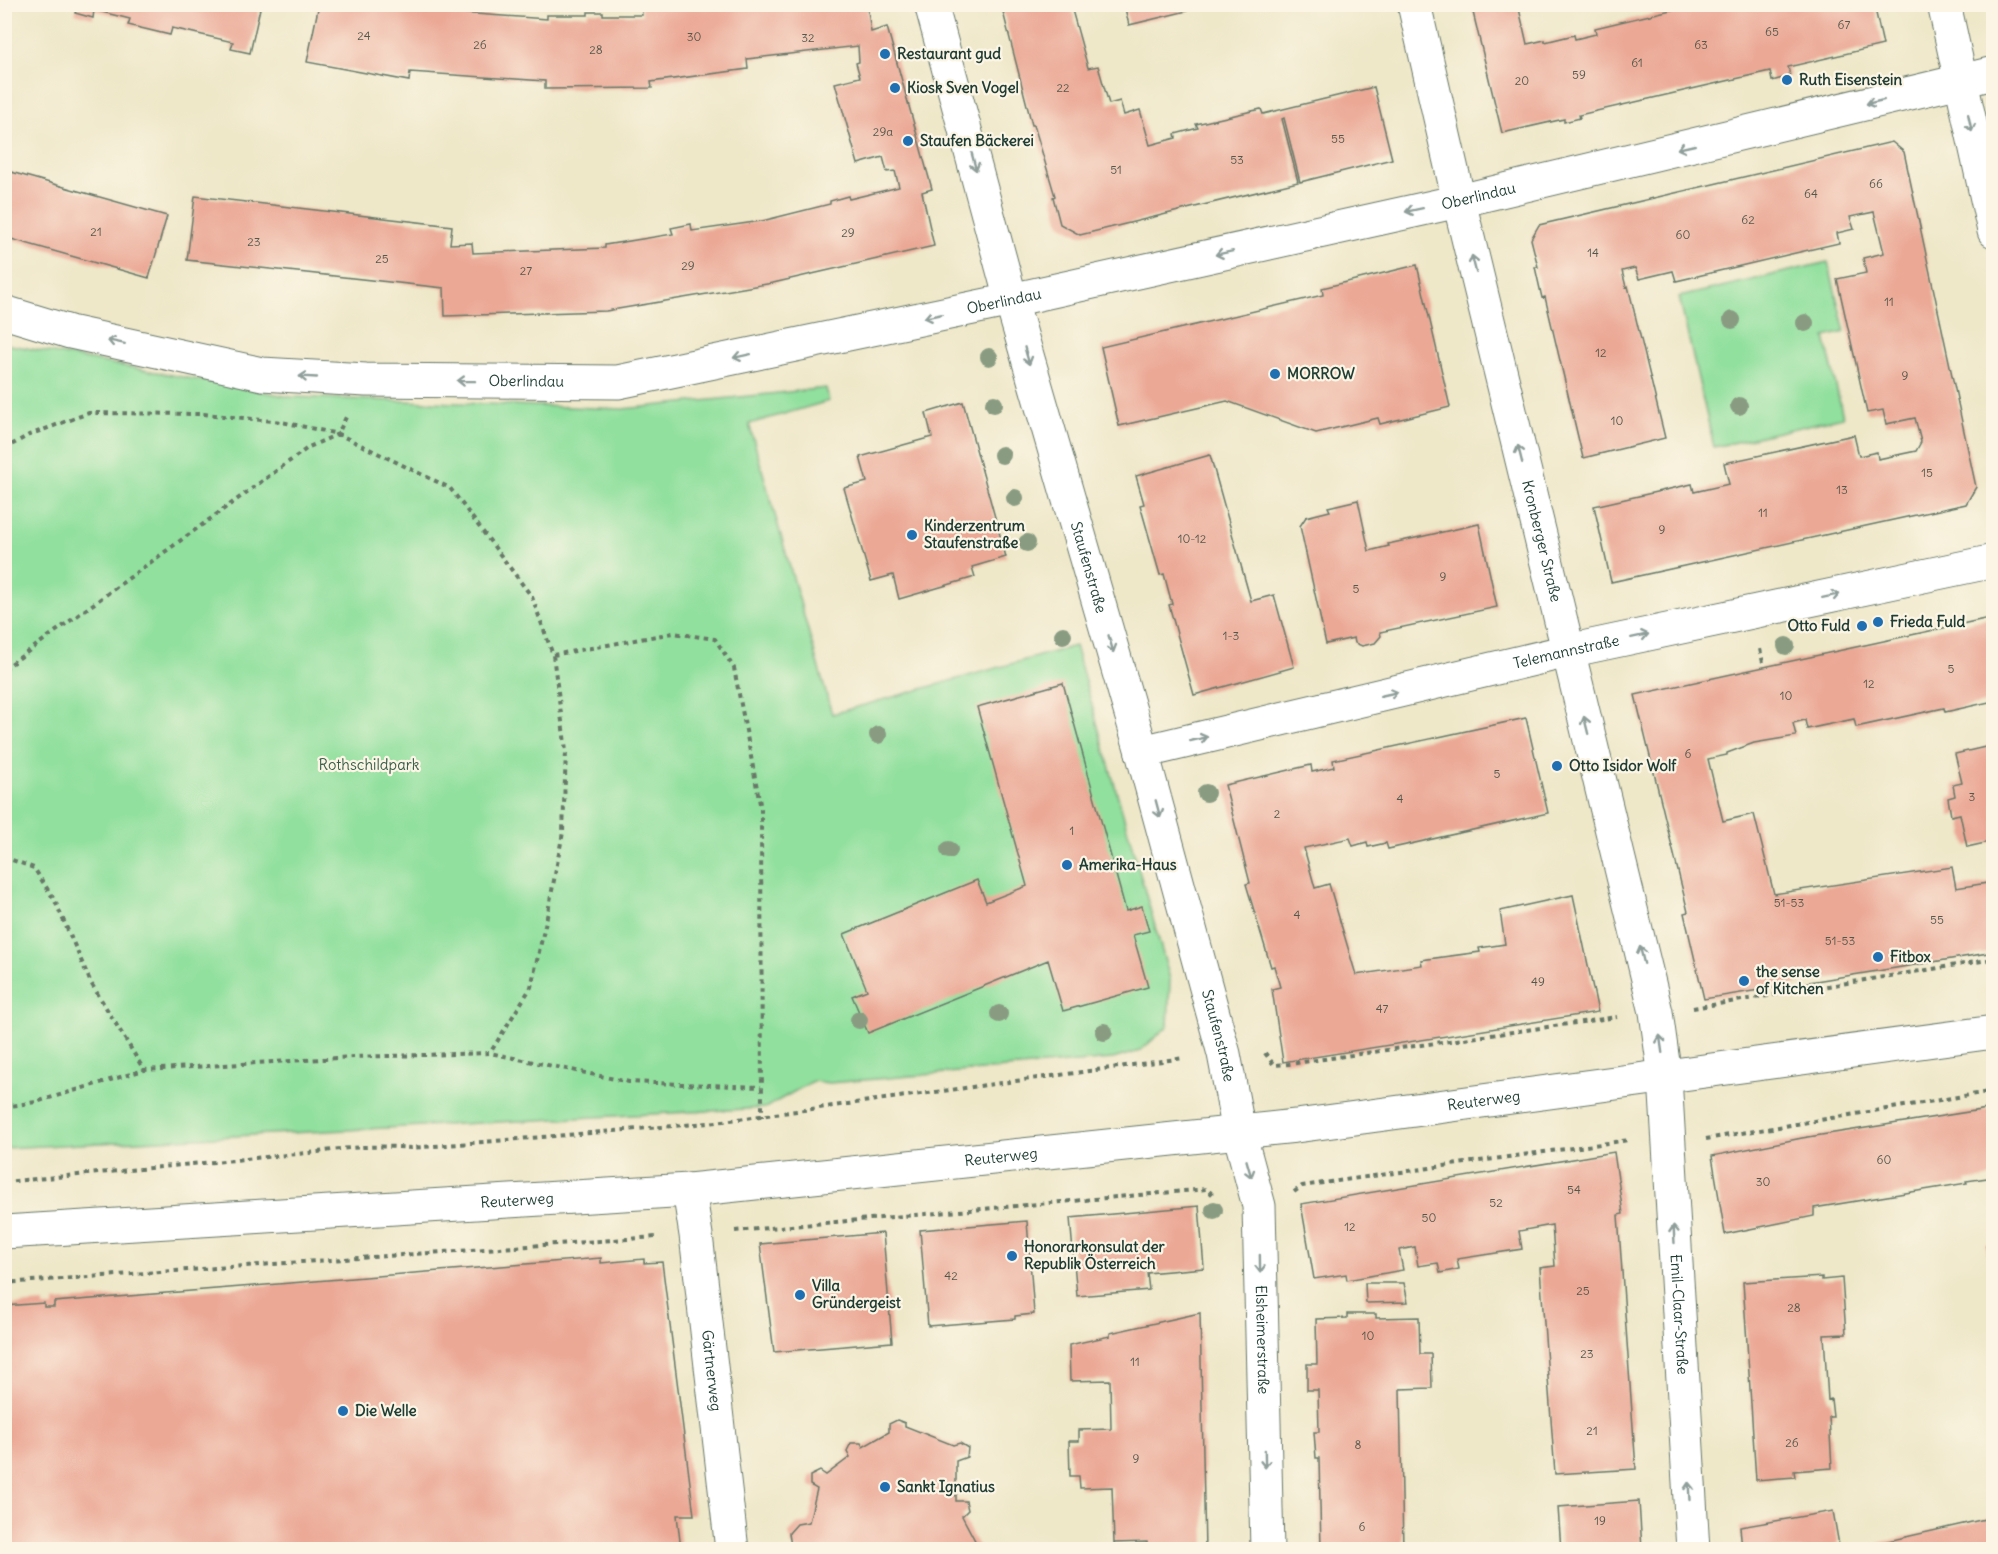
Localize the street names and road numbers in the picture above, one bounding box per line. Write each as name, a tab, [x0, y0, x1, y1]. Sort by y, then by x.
street label: Oberlindau	[1439, 178, 1518, 214]
street label: Oberlindau	[965, 284, 1043, 318]
street label: Oberlindau	[488, 371, 564, 391]
street label: Kronberger Straße	[1518, 478, 1566, 604]
street label: Staufenstraße	[1067, 519, 1111, 615]
street label: Telemannstraße	[1511, 630, 1621, 673]
street label: Staufenstraße	[1198, 987, 1239, 1083]
street label: Reuterweg	[1446, 1086, 1521, 1115]
street label: Reuterweg	[963, 1143, 1038, 1170]
street label: Reuterweg	[480, 1188, 554, 1212]
street label: Emil-Claar-Straße	[1666, 1254, 1693, 1375]
street label: Elsheimerstraße	[1252, 1285, 1273, 1395]
street label: Gärtnerweg	[698, 1329, 726, 1412]

